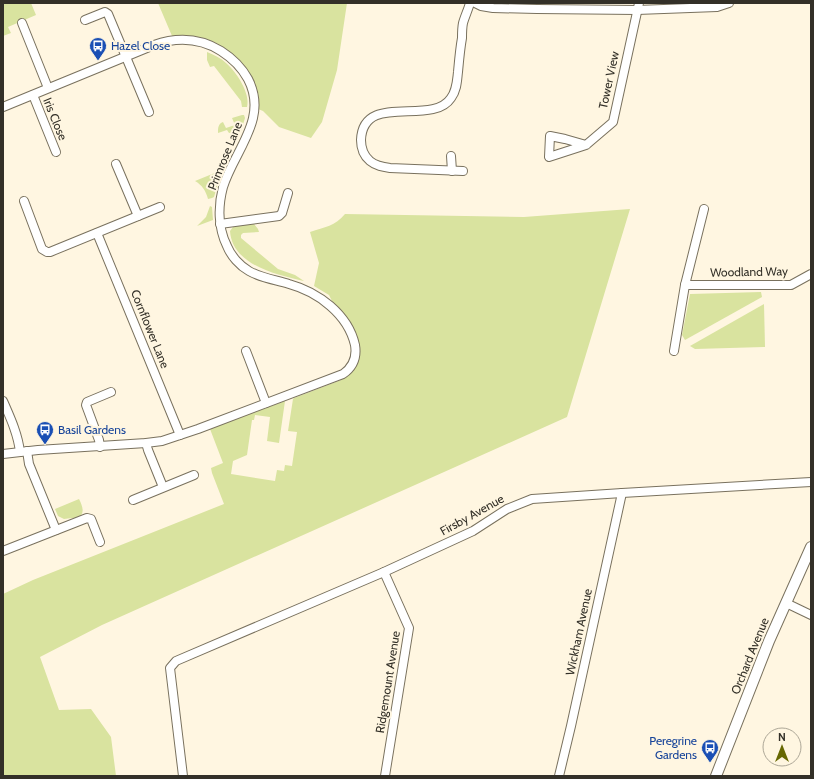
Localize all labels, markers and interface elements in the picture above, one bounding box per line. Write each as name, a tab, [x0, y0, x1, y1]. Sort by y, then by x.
bus stop icon: Hazel Close	[88, 36, 108, 61]
place label: Hazel Close	[111, 38, 170, 53]
street label: Tower View	[595, 49, 622, 110]
street label: Iris Close	[40, 95, 71, 142]
street label: Primrose Lane	[204, 119, 245, 192]
street label: Woodland Way	[710, 263, 788, 280]
street label: Cornflower Lane	[128, 287, 173, 370]
bus stop icon: Basil Gardens	[35, 420, 55, 445]
place label: Basil Gardens	[58, 422, 126, 437]
street label: Firsby Avenue	[437, 491, 506, 538]
street label: Wickham Avenue	[562, 587, 595, 677]
street label: Orchard Avenue	[727, 615, 772, 696]
street label: Ridgemount Avenue	[372, 630, 403, 734]
north arrow	[762, 727, 802, 767]
text: N	[778, 730, 786, 744]
place label: Peregrine Gardens	[649, 733, 697, 762]
bus stop icon: Peregrine Gardens	[700, 738, 720, 763]

